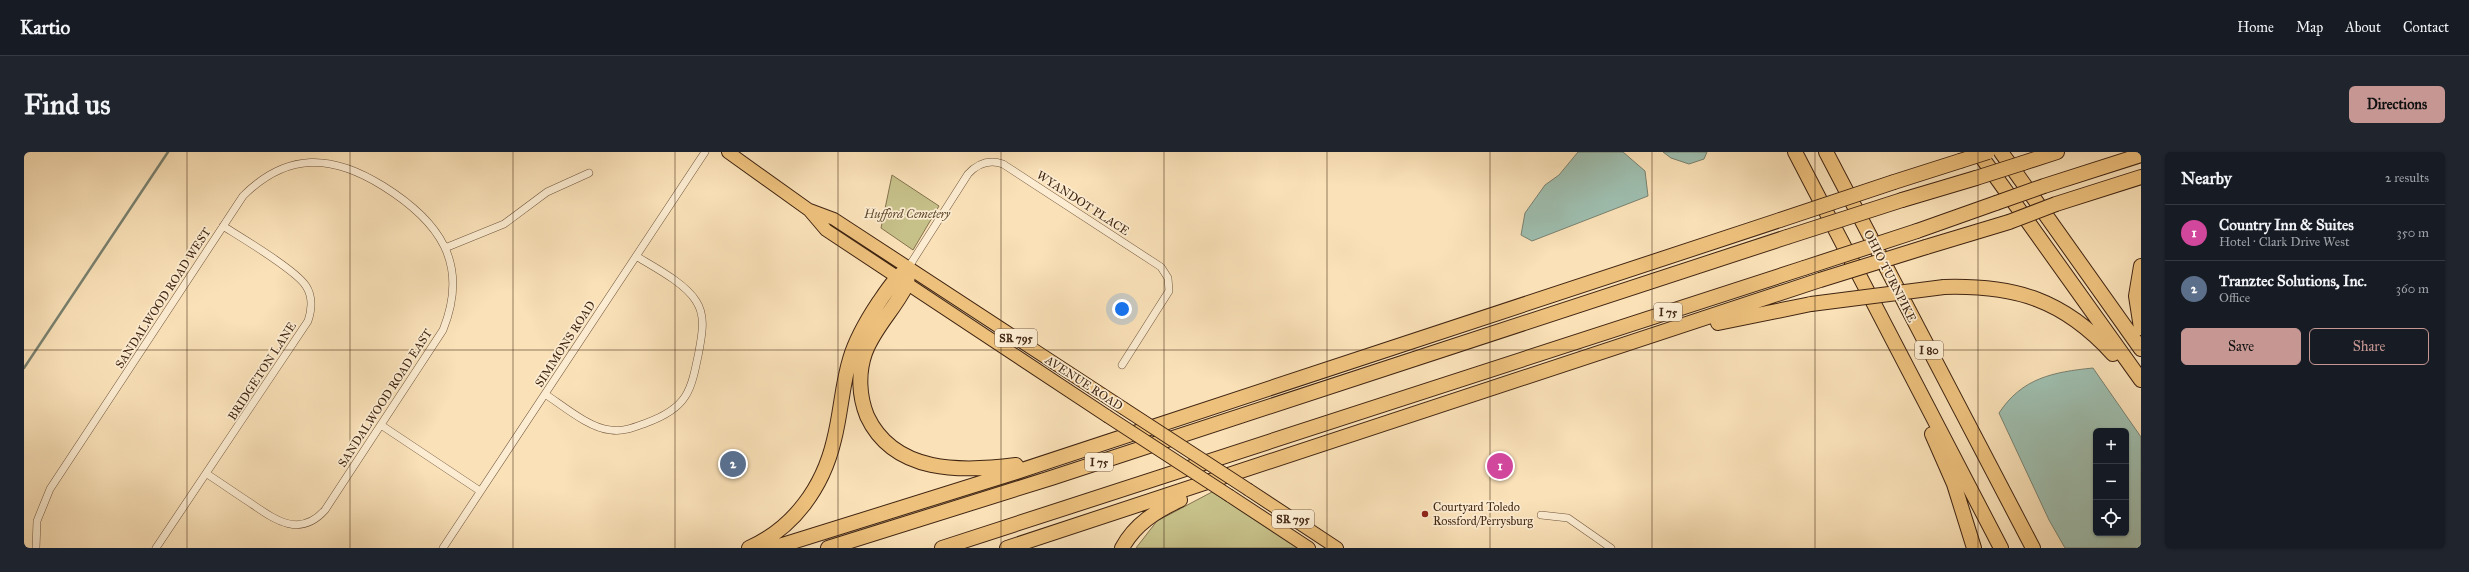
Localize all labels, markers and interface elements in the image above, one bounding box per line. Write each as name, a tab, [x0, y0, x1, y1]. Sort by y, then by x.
text: Kartio	[20, 16, 70, 39]
text: Home	[2237, 19, 2274, 36]
text: Map	[2296, 19, 2323, 36]
text: About	[2345, 19, 2381, 36]
text: Contact	[2403, 19, 2449, 36]
button: Directions	[2349, 86, 2445, 123]
text: Find us	[24, 87, 110, 122]
street label: WYANDOT PLACE	[1034, 168, 1132, 238]
text: Nearby	[2181, 168, 2232, 189]
text: 2 results	[2385, 170, 2429, 186]
park label: Hufford Cemetery	[863, 207, 951, 222]
text: Country Inn & Suites	[2219, 216, 2354, 234]
street label: SANDALWOOD ROAD WEST	[112, 225, 214, 371]
text: 1	[2191, 225, 2197, 241]
text: 350 m	[2396, 225, 2429, 241]
street label: OHIO TURNPIKE	[1861, 228, 1919, 325]
text: Hotel · Clark Drive West	[2219, 234, 2350, 250]
text: Tranztec Solutions, Inc.	[2219, 272, 2367, 290]
text: 2	[2191, 281, 2197, 297]
text: 360 m	[2396, 281, 2429, 297]
text: Office	[2219, 290, 2250, 306]
street label: SIMMONS ROAD	[532, 298, 598, 390]
your location	[1112, 299, 1132, 319]
road number: I 75	[1654, 303, 1682, 321]
street label: BRIDGETON LANE	[225, 319, 299, 423]
street label: SANDALWOOD ROAD EAST	[335, 326, 435, 470]
button: Save	[2181, 328, 2301, 365]
button: Share	[2309, 328, 2429, 365]
road number: SR 795	[995, 329, 1037, 347]
road number: I 80	[1915, 341, 1943, 359]
street label: AVENUE ROAD	[1042, 352, 1125, 413]
map controls	[2093, 428, 2129, 536]
button: +	[2093, 428, 2129, 464]
pin: 2	[720, 449, 746, 479]
pin: 1	[1487, 451, 1513, 481]
road number: I 75	[1085, 453, 1113, 471]
button: −	[2093, 464, 2129, 500]
place label: Courtyard Toledo Rossford/Perrysburg	[1433, 500, 1533, 529]
button: locate	[2093, 500, 2129, 536]
marker: Courtyard Toledo Rossford/Perrysburg	[1420, 509, 1430, 519]
road number: SR 795	[1272, 510, 1314, 528]

